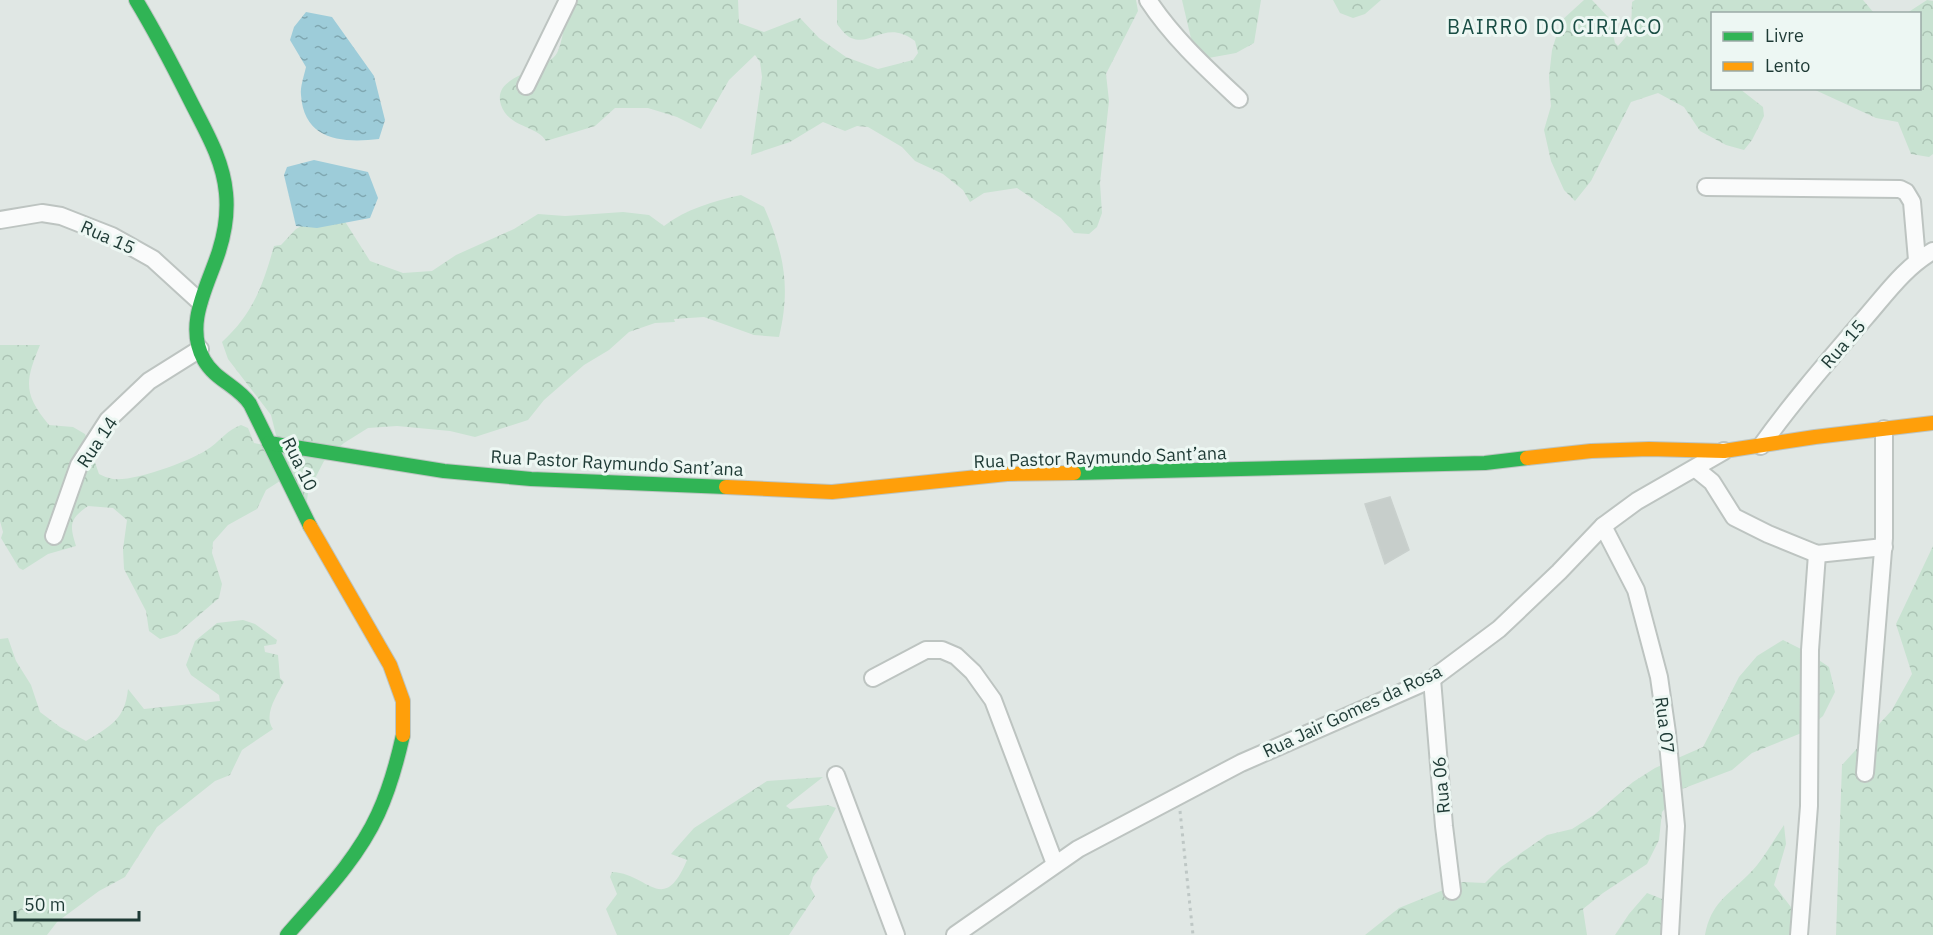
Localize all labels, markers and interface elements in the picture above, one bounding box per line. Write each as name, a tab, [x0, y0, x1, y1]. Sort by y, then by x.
legend	[1711, 12, 1921, 90]
district label: BAIRRO DO CIRIACO	[1447, 13, 1663, 40]
text: Livre	[1765, 24, 1804, 47]
text: Lento	[1765, 54, 1810, 77]
street label: Rua 15	[77, 215, 139, 259]
street label: Rua 15	[1816, 315, 1870, 373]
street label: Rua 14	[71, 412, 123, 472]
street label: Rua 10	[277, 433, 323, 495]
street label: Rua Pastor Raymundo Sant’ana	[973, 441, 1227, 473]
street label: Rua Pastor Raymundo Sant’ana	[490, 445, 744, 481]
street label: Rua Jair Gomes da Rosa	[1259, 659, 1446, 763]
street label: Rua 07	[1650, 695, 1680, 755]
street label: Rua 06	[1427, 755, 1455, 815]
scale bar	[15, 884, 140, 922]
text: 50 m	[24, 893, 66, 916]

